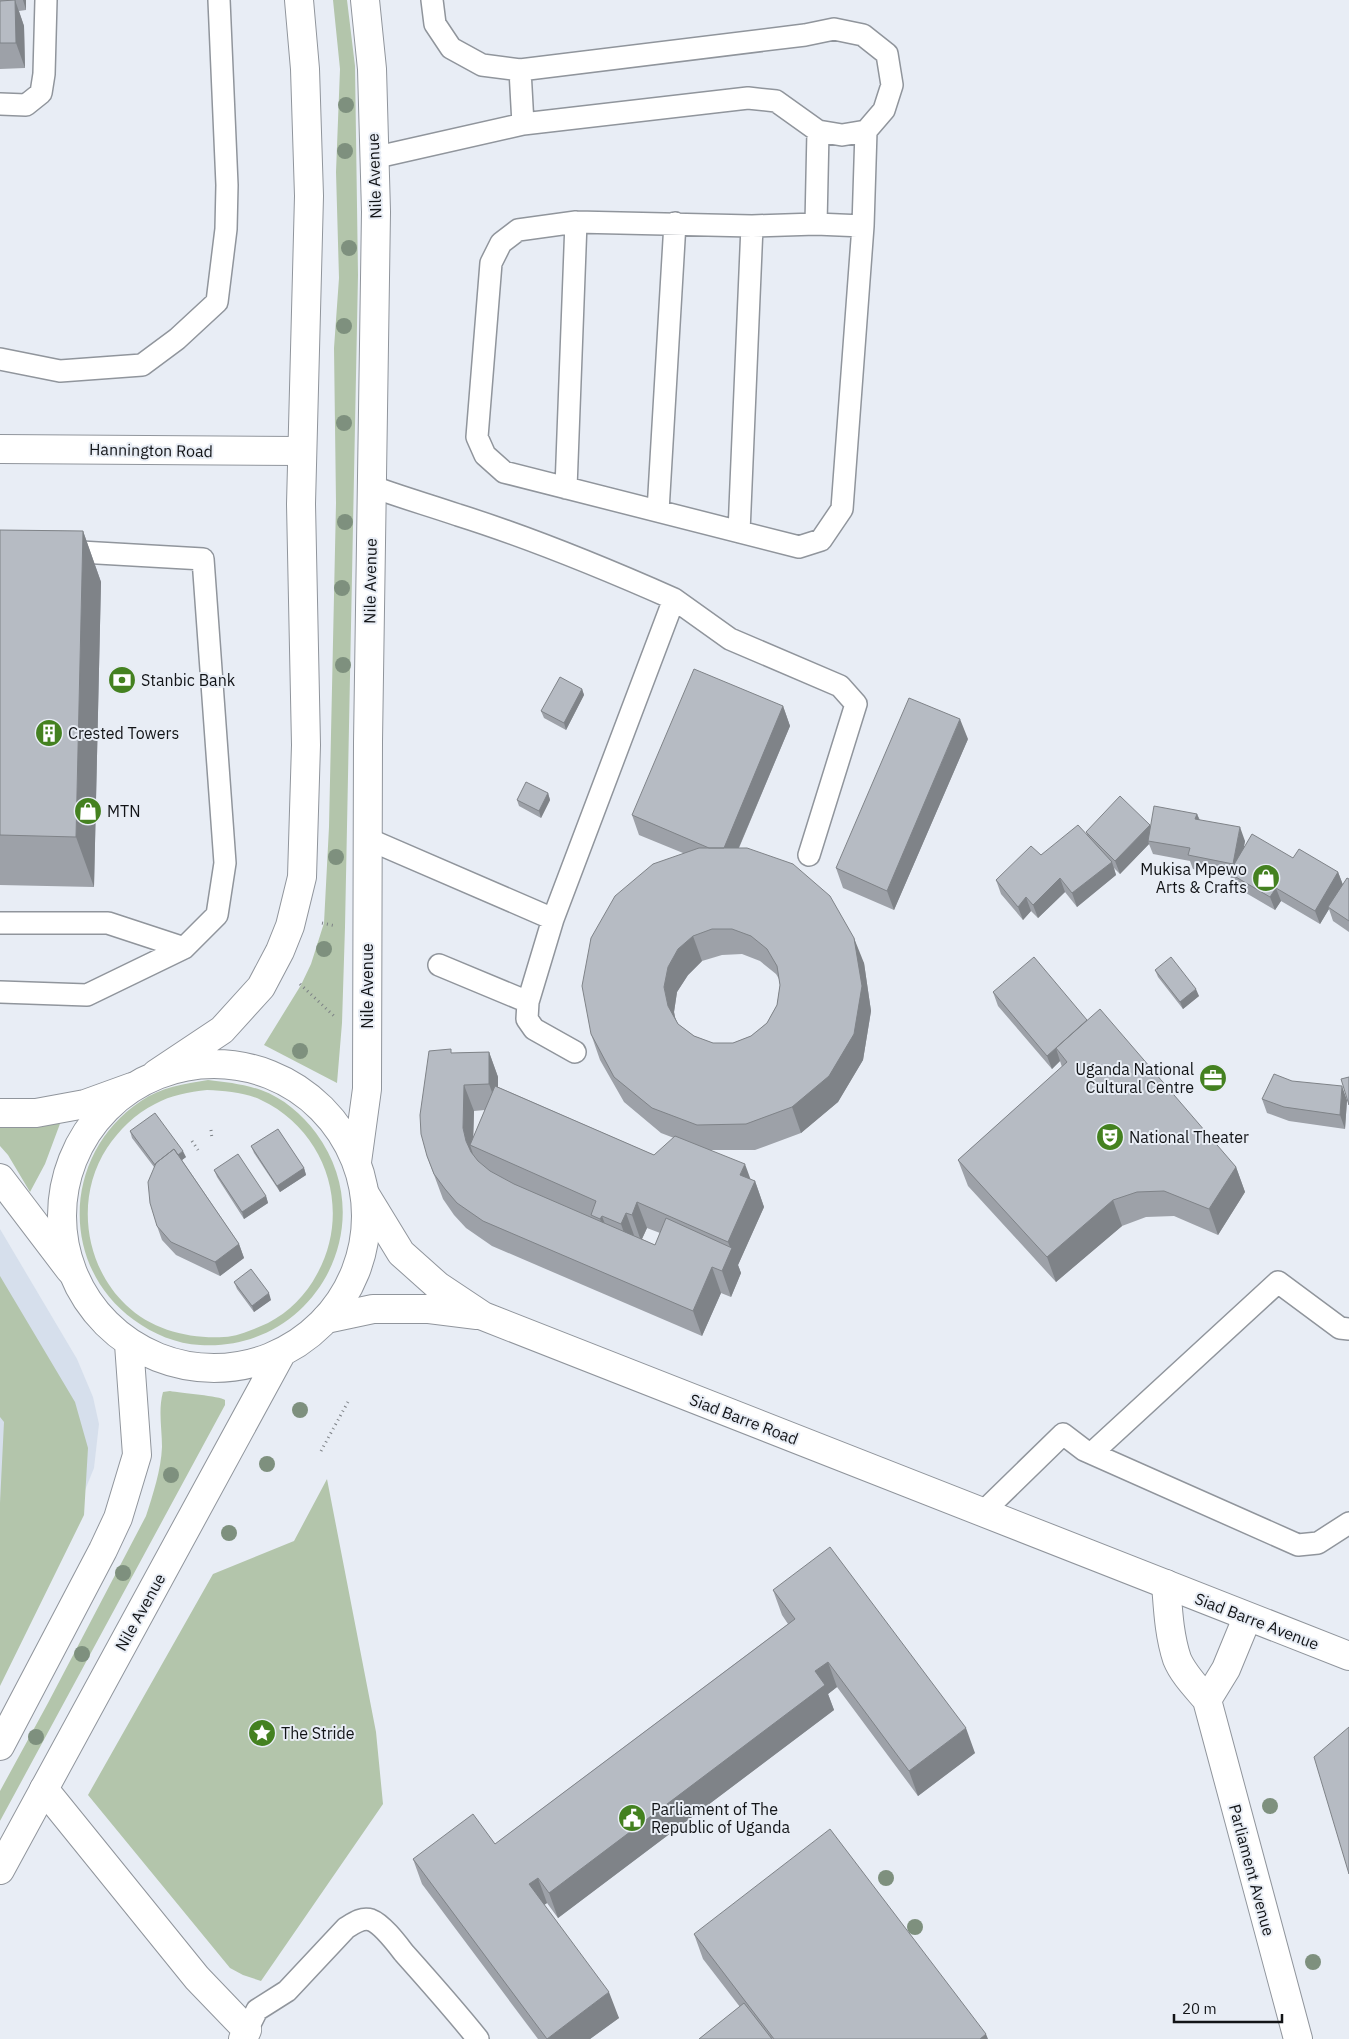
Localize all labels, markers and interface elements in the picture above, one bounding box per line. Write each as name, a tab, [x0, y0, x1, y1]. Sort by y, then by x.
street label: Nile Avenue	[363, 133, 385, 219]
street label: Hannington Road	[89, 439, 213, 461]
street label: Nile Avenue	[359, 538, 381, 624]
bank icon: Stanbic Bank	[107, 665, 137, 695]
place label: Stanbic Bank	[141, 670, 236, 690]
building icon: Crested Towers	[34, 718, 64, 748]
place label: Crested Towers	[68, 723, 179, 743]
shop icon: MTN	[73, 796, 103, 826]
place label: MTN	[107, 801, 140, 821]
place label: Mukisa Mpewo Arts & Crafts	[1140, 859, 1247, 897]
shop icon: Mukisa Mpewo Arts & Crafts	[1251, 863, 1281, 893]
street label: Nile Avenue	[357, 943, 377, 1029]
place label: Uganda National Cultural Centre	[1075, 1059, 1194, 1097]
office icon: Uganda National Cultural Centre	[1198, 1063, 1228, 1093]
theatre icon: National Theater	[1095, 1122, 1125, 1152]
place label: National Theater	[1129, 1127, 1249, 1147]
street label: Siad Barre Road	[687, 1389, 801, 1449]
street label: Nile Avenue	[110, 1570, 170, 1654]
street label: Siad Barre Avenue	[1192, 1588, 1322, 1654]
place icon: The Stride	[247, 1718, 277, 1748]
place label: The Stride	[281, 1723, 355, 1743]
place label: Parliament of The Republic of Uganda	[651, 1799, 790, 1837]
street label: Parliament Avenue	[1225, 1802, 1279, 1938]
public building icon: Parliament of The Republic of Uganda	[617, 1803, 647, 1833]
scale bar	[1174, 1992, 1282, 2024]
text: 20 m	[1182, 1999, 1217, 2018]

